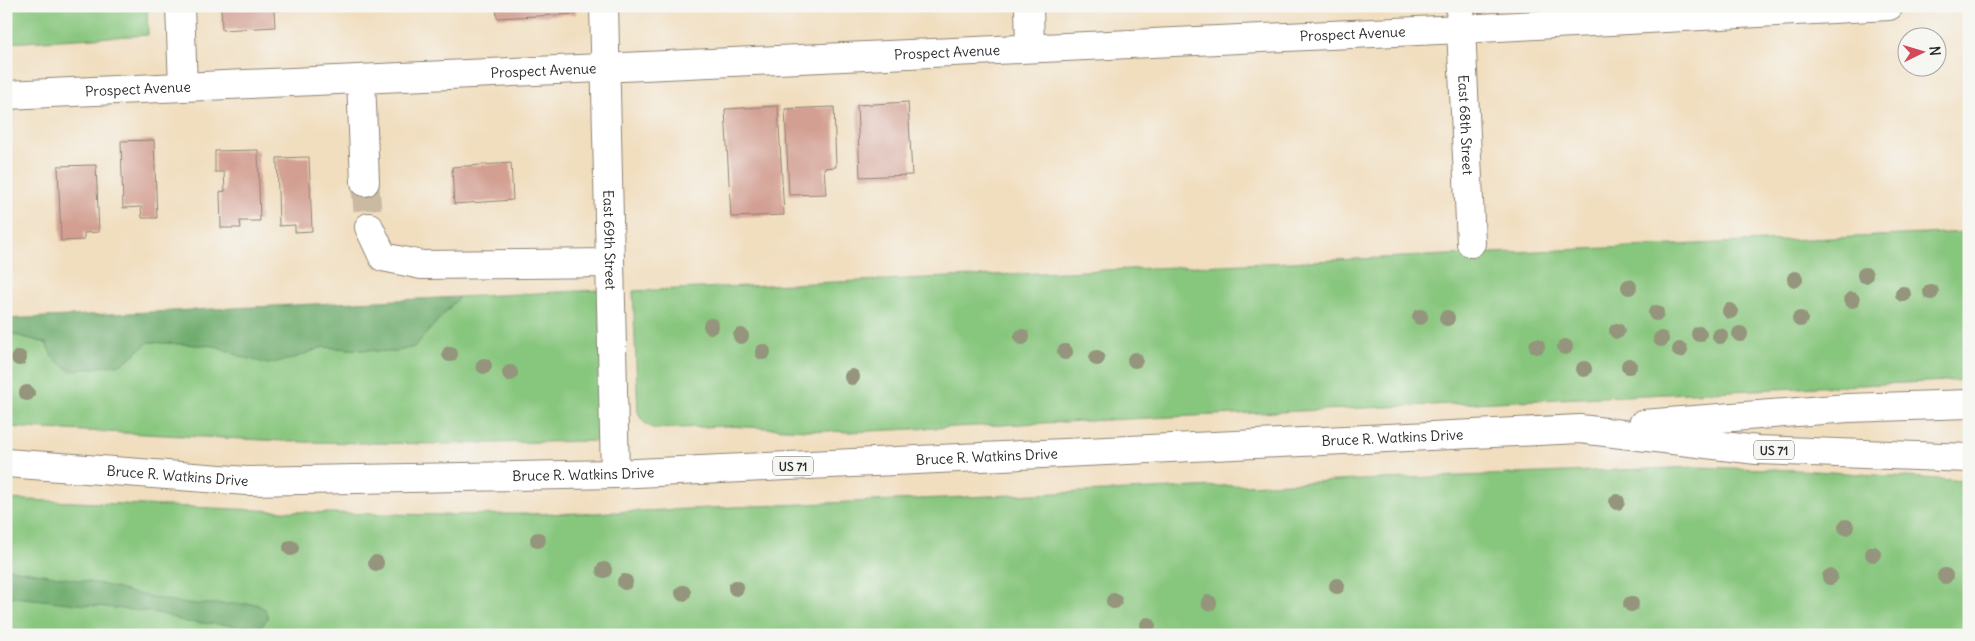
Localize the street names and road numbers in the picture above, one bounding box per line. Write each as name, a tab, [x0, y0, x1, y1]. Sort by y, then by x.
street label: Prospect Avenue	[1299, 23, 1406, 45]
street label: Prospect Avenue	[894, 41, 1000, 64]
street label: Prospect Avenue	[490, 59, 597, 82]
street label: East 68th Street	[1454, 74, 1477, 176]
street label: Prospect Avenue	[85, 78, 191, 100]
street label: East 69th Street	[599, 190, 620, 290]
street label: Bruce R. Watkins Drive	[1321, 425, 1464, 450]
road number: US 71	[1754, 440, 1794, 460]
street label: Bruce R. Watkins Drive	[915, 444, 1058, 469]
road number: US 71	[773, 456, 813, 476]
street label: Bruce R. Watkins Drive	[106, 462, 249, 490]
street label: Bruce R. Watkins Drive	[512, 463, 655, 485]

